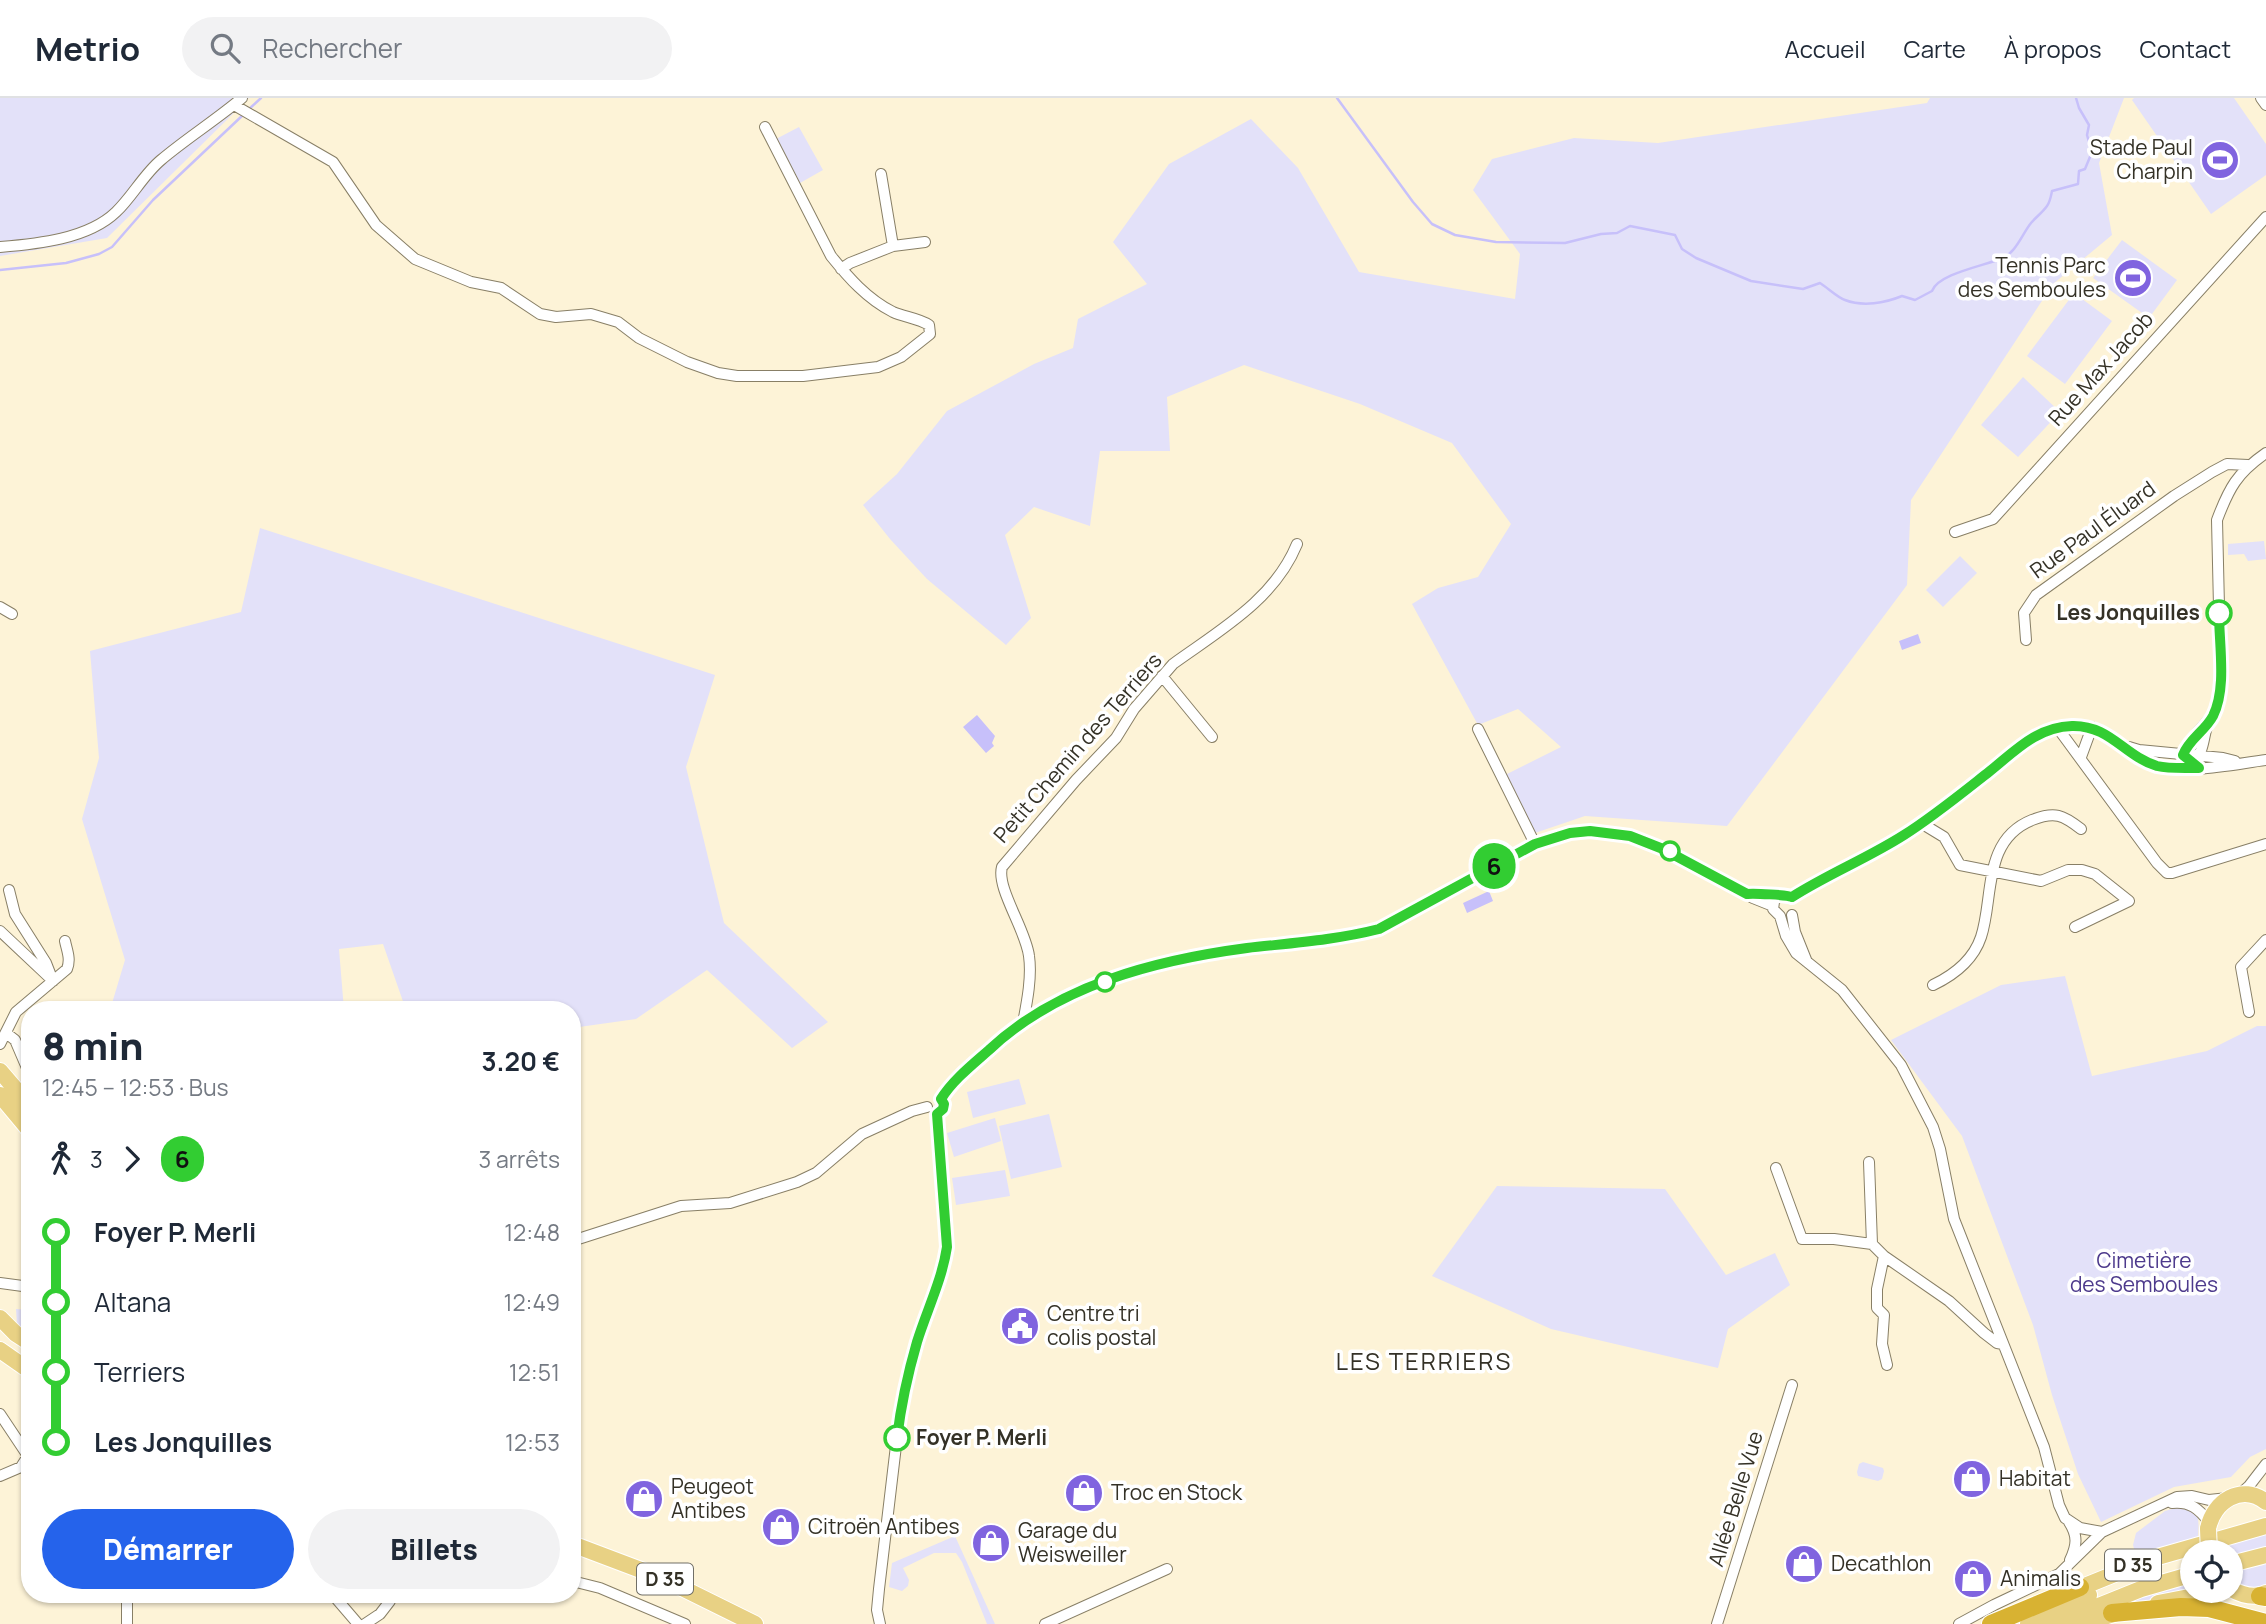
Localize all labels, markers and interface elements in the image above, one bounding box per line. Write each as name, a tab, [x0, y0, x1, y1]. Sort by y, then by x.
search box	[182, 17, 672, 80]
text: Metrio	[35, 26, 140, 71]
icon: search	[206, 29, 244, 67]
text: Rechercher	[262, 30, 402, 66]
text: Accueil	[1785, 32, 1865, 65]
text: Carte	[1903, 32, 1966, 65]
text: À propos	[2004, 32, 2102, 65]
text: Contact	[2140, 32, 2231, 65]
place label: Stade Paul Charpin	[2090, 133, 2193, 185]
sports icon: Stade Paul Charpin	[2199, 139, 2241, 181]
place label: Tennis Parc des Semboules	[1958, 251, 2106, 303]
sports icon: Tennis Parc des Semboules	[2112, 257, 2154, 299]
street label: Rue Max Jacob	[2042, 305, 2159, 431]
street label: Rue Paul Éluard	[2024, 474, 2161, 584]
place label: Les Jonquilles	[2056, 598, 2200, 626]
marker: Les Jonquilles	[2206, 600, 2232, 626]
street label: Petit Chemin des Terriers	[987, 646, 1168, 848]
unlabelled marker	[1660, 841, 1680, 861]
line badge: 6	[1471, 843, 1517, 889]
text: 6	[1487, 849, 1501, 882]
unlabelled marker	[1095, 972, 1115, 992]
text: 8 min	[42, 1019, 144, 1071]
text: 3.20 €	[481, 1043, 560, 1079]
text: 12:45 – 12:53 · Bus	[42, 1071, 229, 1103]
icon: walk	[42, 1140, 80, 1178]
icon: forward	[113, 1140, 151, 1178]
text: 6	[175, 1142, 190, 1175]
text: 3	[90, 1143, 103, 1175]
text: 3 arrêts	[479, 1143, 560, 1175]
text: Foyer P. Merli	[94, 1214, 256, 1250]
text: 12:48	[504, 1216, 560, 1248]
park label: Cimetière des Semboules	[2070, 1246, 2218, 1298]
text: Altana	[94, 1284, 171, 1320]
text: 12:49	[503, 1286, 560, 1318]
place label: Centre tri colis postal	[1047, 1299, 1157, 1351]
public building icon: Centre tri colis postal	[999, 1305, 1041, 1347]
district label: LES TERRIERS	[1336, 1344, 1512, 1377]
text: Terriers	[94, 1354, 185, 1390]
text: 12:51	[509, 1356, 560, 1388]
place label: Foyer P. Merli	[916, 1423, 1047, 1451]
text: Les Jonquilles	[94, 1424, 272, 1460]
marker: Foyer P. Merli	[884, 1425, 910, 1451]
text: 12:53	[505, 1426, 560, 1458]
street label: Allée Belle Vue	[1701, 1428, 1769, 1570]
shop icon: Habitat	[1951, 1458, 1993, 1500]
place label: Habitat	[1999, 1464, 2071, 1492]
place label: Peugeot Antibes	[671, 1472, 754, 1524]
shop icon: Troc en Stock	[1063, 1472, 1105, 1514]
shop icon: Peugeot Antibes	[623, 1478, 665, 1520]
place label: Troc en Stock	[1111, 1478, 1243, 1506]
shop icon: Citroën Antibes	[760, 1506, 802, 1548]
button: Démarrer	[42, 1509, 294, 1589]
button: Billets	[308, 1509, 560, 1589]
place label: Citroën Antibes	[808, 1512, 960, 1540]
place label: Garage du Weisweiller	[1018, 1516, 1127, 1568]
shop icon: Garage du Weisweiller	[970, 1522, 1012, 1564]
map controls	[2180, 1540, 2243, 1603]
button: locate	[2180, 1540, 2243, 1603]
shop icon: Decathlon	[1783, 1543, 1825, 1585]
place label: Decathlon	[1831, 1549, 1931, 1577]
road number: D 35	[2105, 1550, 2161, 1581]
shop icon: Animalis	[1952, 1558, 1994, 1600]
road number: D 35	[637, 1564, 693, 1595]
place label: Animalis	[2000, 1564, 2081, 1592]

